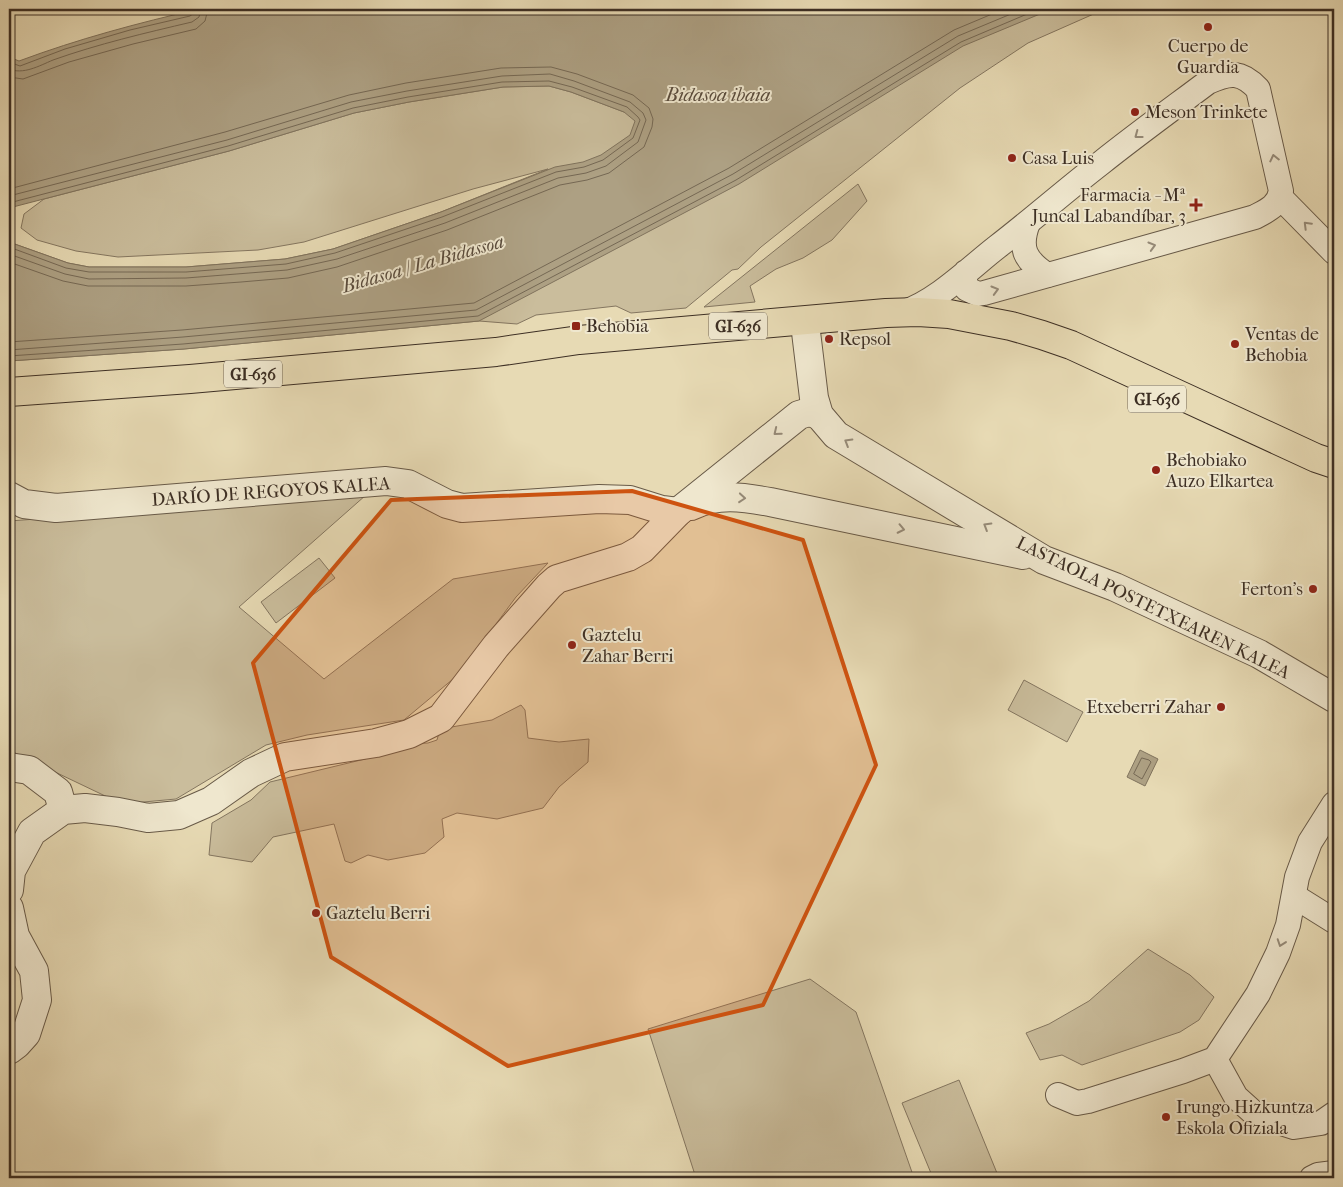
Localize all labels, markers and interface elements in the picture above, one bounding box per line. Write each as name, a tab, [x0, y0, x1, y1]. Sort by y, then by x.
marker: Cuerpo de Guardia	[1202, 21, 1214, 33]
place label: Cuerpo de Guardia	[1168, 36, 1248, 78]
water label: Bidasoa ibaia	[665, 84, 771, 106]
place label: Meson Trinkete	[1145, 102, 1268, 123]
marker: Meson Trinkete	[1129, 106, 1141, 118]
one-way arrow	[1134, 129, 1144, 138]
place label: Casa Luis	[1022, 148, 1095, 169]
marker: Casa Luis	[1006, 152, 1018, 164]
one-way arrow	[1269, 154, 1280, 163]
place label: Farmacia - Mª Juncal Labandíbar, 3	[1030, 185, 1186, 227]
marker: Farmacia - Mª Juncal Labandíbar, 3	[1190, 199, 1202, 211]
one-way arrow	[1304, 222, 1313, 231]
water label: Bidasoa / La Bidassoa	[339, 230, 507, 298]
one-way arrow	[1147, 241, 1155, 251]
one-way arrow	[991, 285, 1000, 296]
road number: GI-636	[709, 312, 767, 340]
place label: Behobia	[586, 316, 649, 337]
marker: Behobia	[570, 320, 582, 332]
place label: Ventas de Behobia	[1244, 324, 1319, 366]
place label: Repsol	[839, 329, 891, 350]
marker: Repsol	[823, 333, 835, 345]
marker: Ventas de Behobia	[1229, 338, 1241, 350]
road number: GI-636	[224, 360, 282, 388]
road number: GI-636	[1128, 386, 1186, 412]
one-way arrow	[774, 427, 783, 436]
one-way arrow	[844, 438, 853, 448]
place label: Behobiako Auzo Elkartea	[1165, 450, 1274, 492]
marker: Behobiako Auzo Elkartea	[1150, 464, 1162, 476]
street label: DARÍO DE REGOYOS KALEA	[151, 472, 391, 511]
one-way arrow	[738, 492, 746, 503]
one-way arrow	[984, 522, 993, 532]
one-way arrow	[896, 523, 905, 534]
street label: LASTAOLA POSTETXEAREN KALEA	[1013, 532, 1294, 684]
place label: Ferton's	[1241, 579, 1303, 600]
marker: Ferton's	[1307, 583, 1319, 595]
place label: Gaztelu Zahar Berri	[582, 625, 674, 667]
marker: Gaztelu Zahar Berri	[566, 639, 578, 651]
place label: Etxeberri Zahar	[1086, 697, 1211, 718]
marker: Etxeberri Zahar	[1215, 701, 1227, 713]
place label: Gaztelu Berri	[326, 903, 431, 924]
marker: Gaztelu Berri	[310, 907, 322, 919]
one-way arrow	[1277, 939, 1287, 947]
place label: Irungo Hizkuntza Eskola Ofiziala	[1176, 1097, 1315, 1139]
marker: Irungo Hizkuntza Eskola Ofiziala	[1160, 1111, 1172, 1123]

